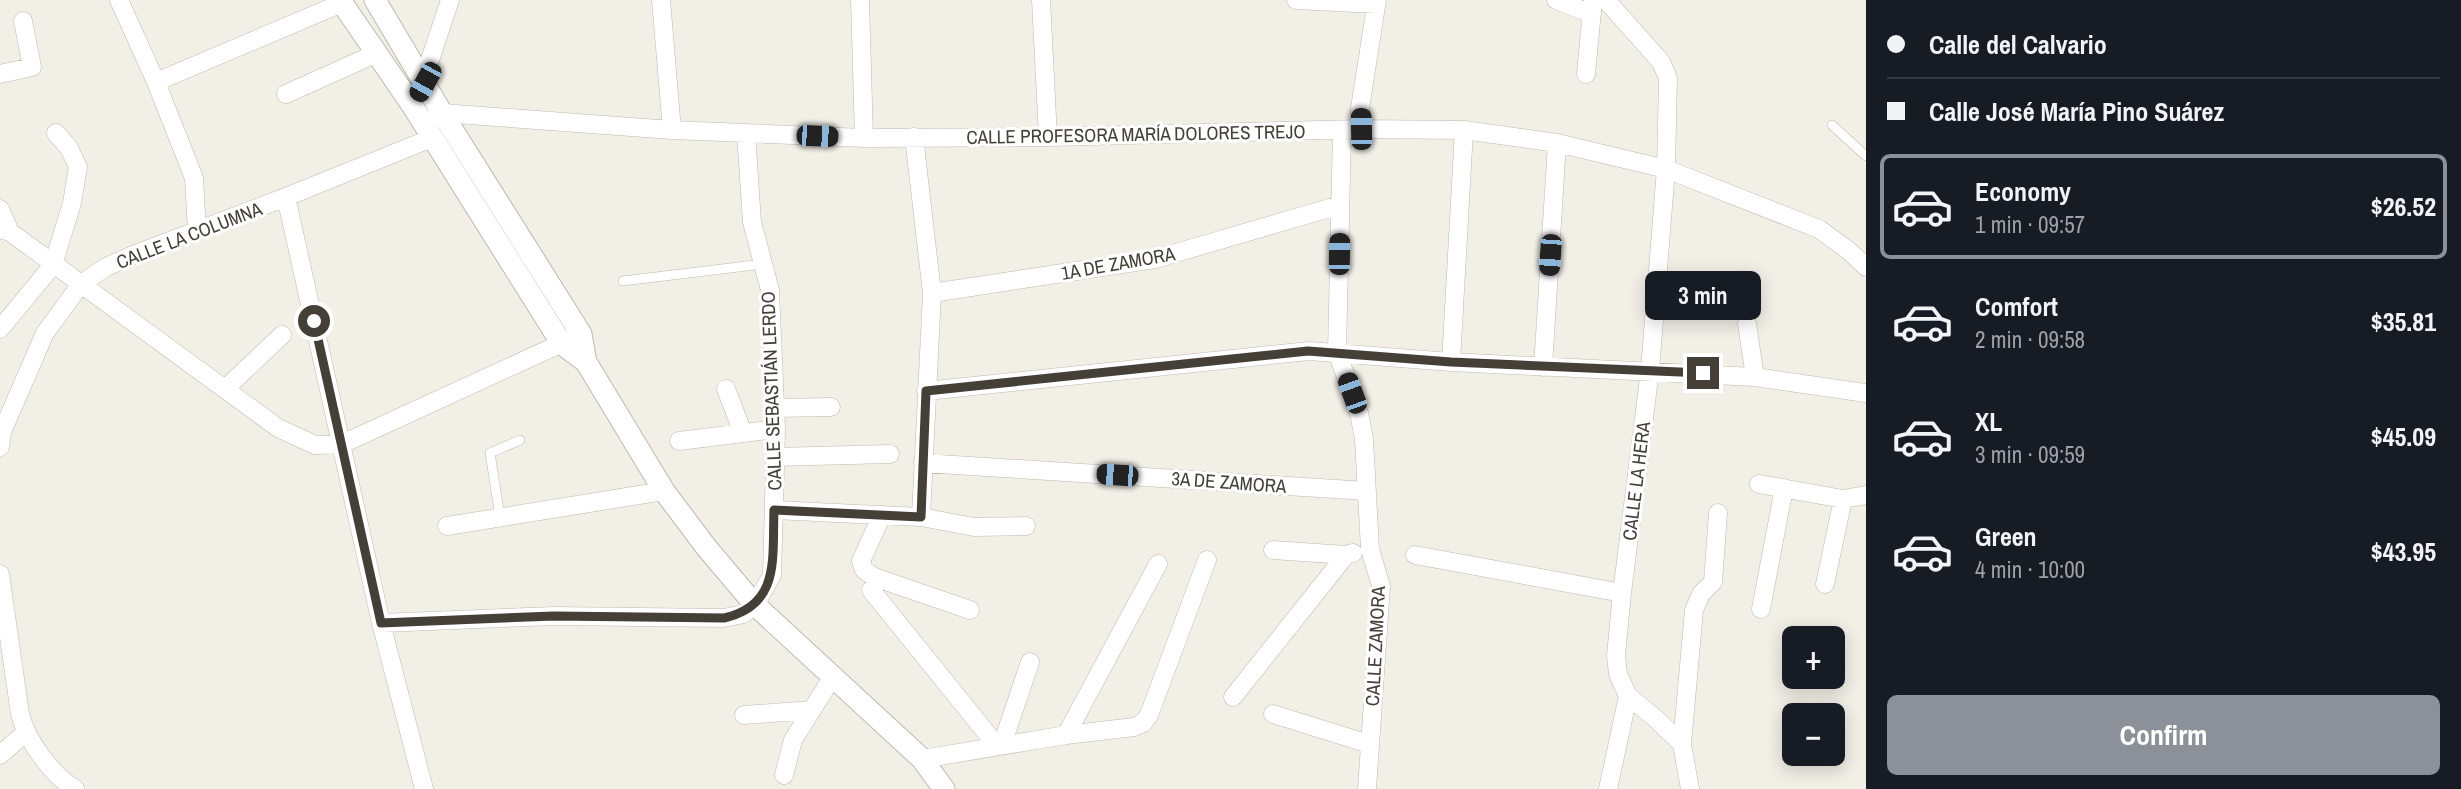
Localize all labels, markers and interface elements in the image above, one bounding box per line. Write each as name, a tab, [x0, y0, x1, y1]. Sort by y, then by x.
text: Calle del Calvario	[1929, 27, 2107, 62]
car	[406, 59, 445, 105]
text: Calle José María Pino Suárez	[1929, 94, 2224, 129]
car	[1351, 108, 1372, 150]
street label: CALLE PROFESORA MARÍA DOLORES TREJO	[966, 118, 1306, 150]
car	[796, 125, 839, 147]
text: Economy	[1975, 174, 2071, 209]
icon: car	[1891, 175, 1954, 238]
text: $26.52	[2371, 189, 2436, 224]
street label: CALLE LA COLUMNA	[112, 195, 266, 275]
text: 1 min · 09:57	[1975, 209, 2085, 240]
car	[1329, 233, 1350, 275]
car	[1539, 233, 1562, 277]
street label: 1A DE ZAMORA	[1059, 240, 1178, 286]
callout: 3 min	[1645, 272, 1761, 320]
text: 3 min	[1678, 280, 1728, 311]
text: Comfort	[1975, 289, 2058, 324]
icon: car	[1891, 290, 1954, 353]
street label: CALLE SEBASTIÁN LERDO	[755, 291, 787, 491]
text: $35.81	[2371, 304, 2436, 339]
route start	[298, 305, 330, 337]
text: 2 min · 09:58	[1975, 324, 2085, 355]
route end	[1687, 357, 1719, 389]
car	[1335, 370, 1370, 416]
text: XL	[1975, 404, 2002, 439]
icon: car	[1891, 405, 1954, 468]
text: $45.09	[2371, 419, 2436, 454]
street label: CALLE LA HERA	[1616, 420, 1656, 542]
text: 3 min · 09:59	[1975, 439, 2085, 470]
car	[1096, 463, 1139, 487]
street label: 3A DE ZAMORA	[1171, 465, 1288, 499]
text: Green	[1975, 519, 2037, 554]
icon: car	[1891, 520, 1954, 583]
text: $43.95	[2371, 534, 2436, 569]
text: 4 min · 10:00	[1975, 554, 2085, 585]
street label: CALLE ZAMORA	[1359, 585, 1391, 707]
map controls	[1782, 626, 1845, 766]
button: +	[1782, 626, 1845, 689]
button: Confirm	[1887, 695, 2440, 775]
button: −	[1782, 703, 1845, 766]

